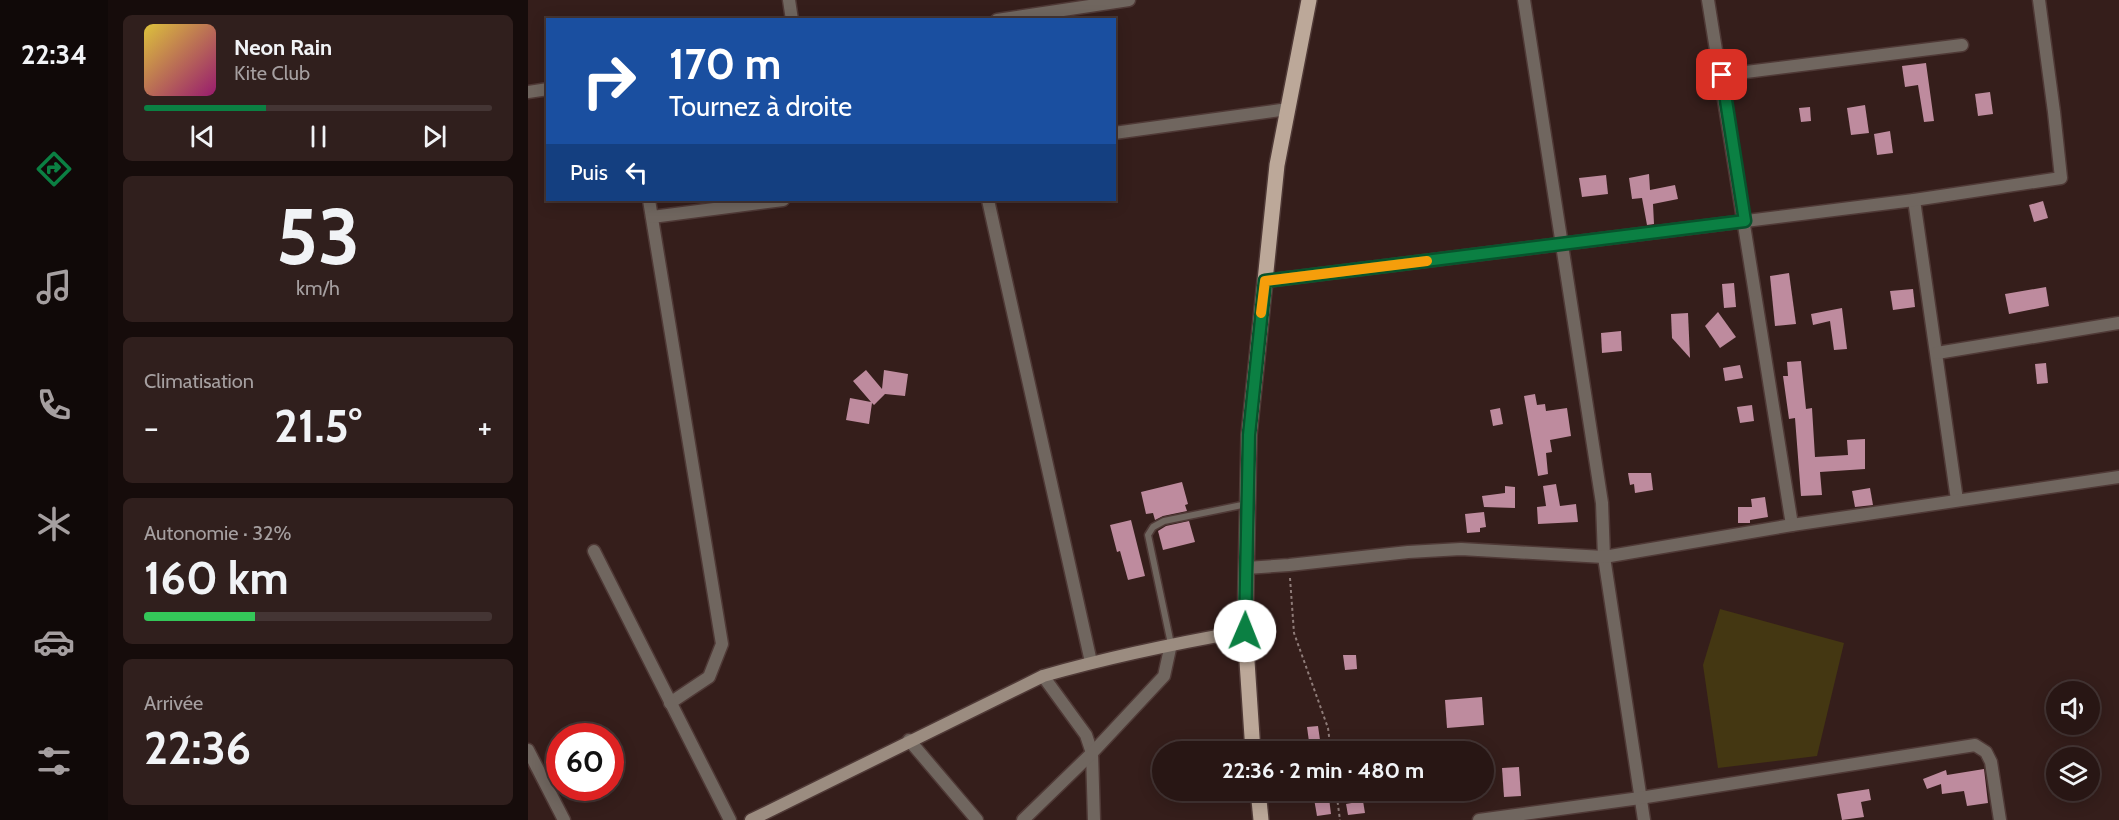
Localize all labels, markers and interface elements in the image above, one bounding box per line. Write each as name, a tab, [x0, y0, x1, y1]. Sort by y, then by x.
text: Neon Rain	[234, 34, 332, 61]
text: 22:34	[21, 38, 87, 71]
text: 170 m	[669, 38, 781, 90]
icon: right	[570, 42, 648, 120]
pin	[1696, 49, 1747, 100]
icon: arrive	[1705, 58, 1738, 91]
text: Kite Club	[234, 61, 310, 85]
text: Tournez à droite	[669, 90, 852, 123]
icon: previous	[186, 120, 219, 153]
icon: pause	[302, 120, 335, 153]
icon: next	[418, 120, 451, 153]
icon: directions	[33, 148, 75, 190]
icon: left	[620, 156, 653, 189]
text: Puis	[570, 159, 608, 186]
text: 53	[276, 189, 360, 284]
icon: music	[33, 266, 75, 308]
text: km/h	[296, 276, 340, 300]
text: Climatisation	[144, 369, 254, 393]
icon: phone	[33, 384, 75, 426]
text: 21.5°	[274, 399, 362, 453]
text: −	[144, 407, 159, 447]
text: +	[477, 407, 492, 447]
icon: climate	[33, 503, 75, 545]
text: Autonomie · 32%	[144, 521, 291, 545]
text: 160 km	[144, 551, 289, 605]
position arrow	[1213, 599, 1277, 663]
icon: car	[33, 621, 75, 663]
map controls	[2046, 681, 2100, 801]
button: sound	[2046, 681, 2100, 735]
text: Arrivée	[144, 691, 203, 715]
text: 22:36	[144, 721, 251, 775]
speed limit sign: 60	[546, 723, 624, 801]
icon: filters	[33, 740, 75, 782]
button: layers	[2046, 747, 2100, 801]
text: 22:36 · 2 min · 480 m	[1222, 757, 1424, 784]

